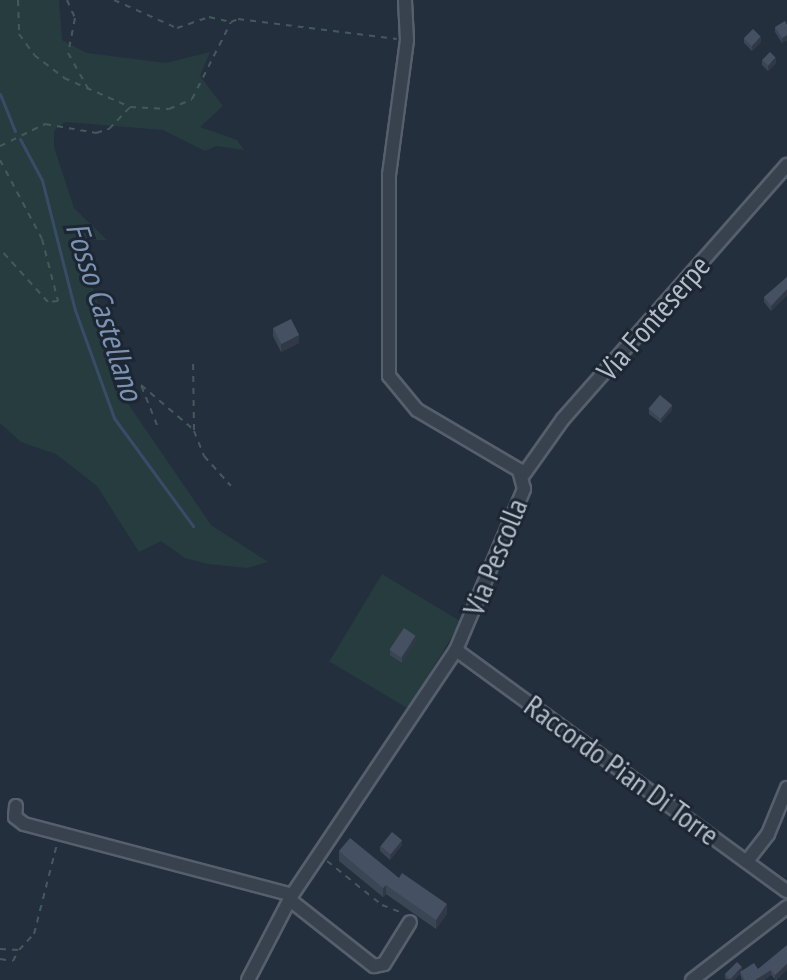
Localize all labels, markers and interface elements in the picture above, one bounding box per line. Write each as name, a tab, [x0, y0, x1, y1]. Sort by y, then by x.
water label: Fosso Castellano	[58, 217, 152, 405]
street label: Via Fonteserpe	[589, 248, 717, 388]
street label: Via Pescolla	[455, 493, 535, 621]
street label: Raccordo Pian Di Torre	[517, 687, 727, 853]

